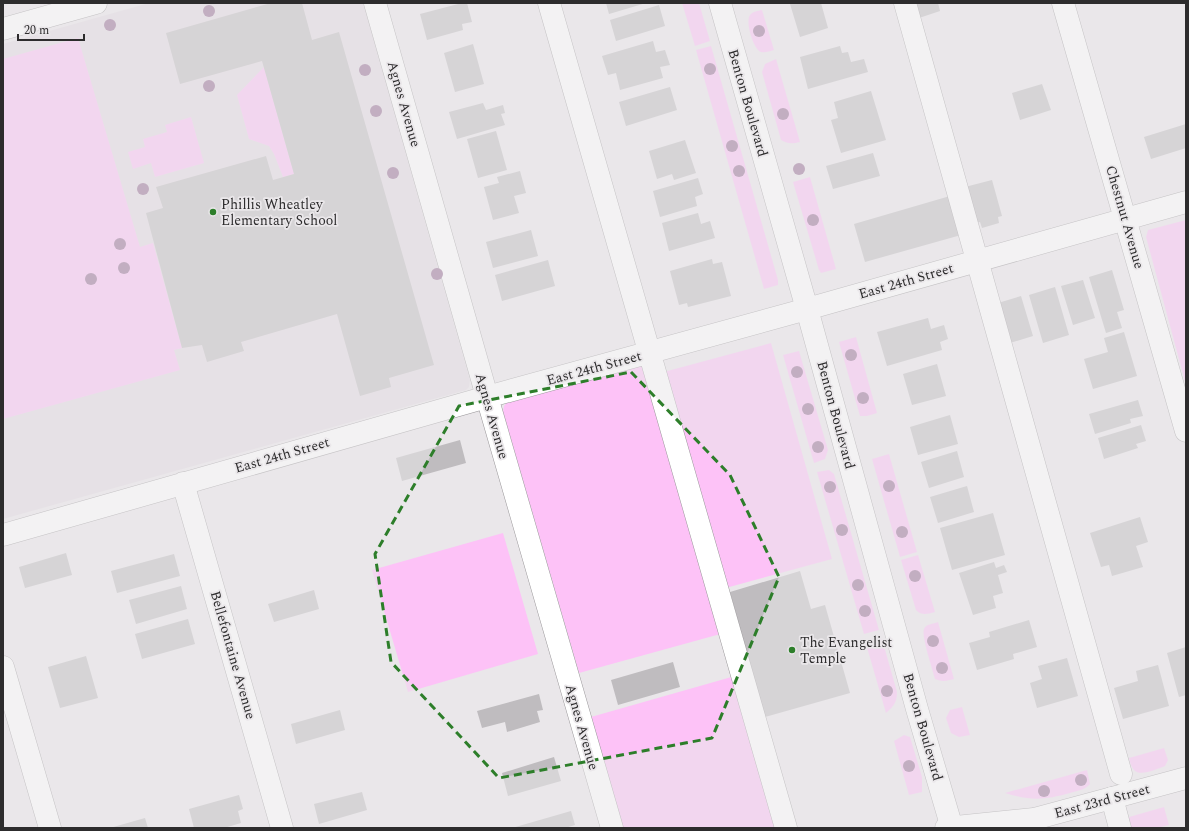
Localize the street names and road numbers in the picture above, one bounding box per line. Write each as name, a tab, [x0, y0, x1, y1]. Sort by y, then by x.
street label: Benton Boulevard	[723, 47, 773, 159]
street label: Agnes Avenue	[382, 59, 426, 150]
street label: Chestnut Avenue	[1100, 163, 1150, 271]
street label: East 24th Street	[856, 257, 956, 305]
street label: East 24th Street	[544, 345, 644, 391]
street label: Benton Boulevard	[811, 359, 861, 472]
street label: Agnes Avenue	[470, 371, 514, 462]
street label: East 24th Street	[232, 431, 332, 479]
street label: Bellefontaine Avenue	[205, 588, 261, 722]
street label: Benton Boulevard	[898, 671, 948, 783]
street label: Agnes Avenue	[560, 682, 604, 773]
street label: East 23rd Street	[1052, 778, 1152, 824]

